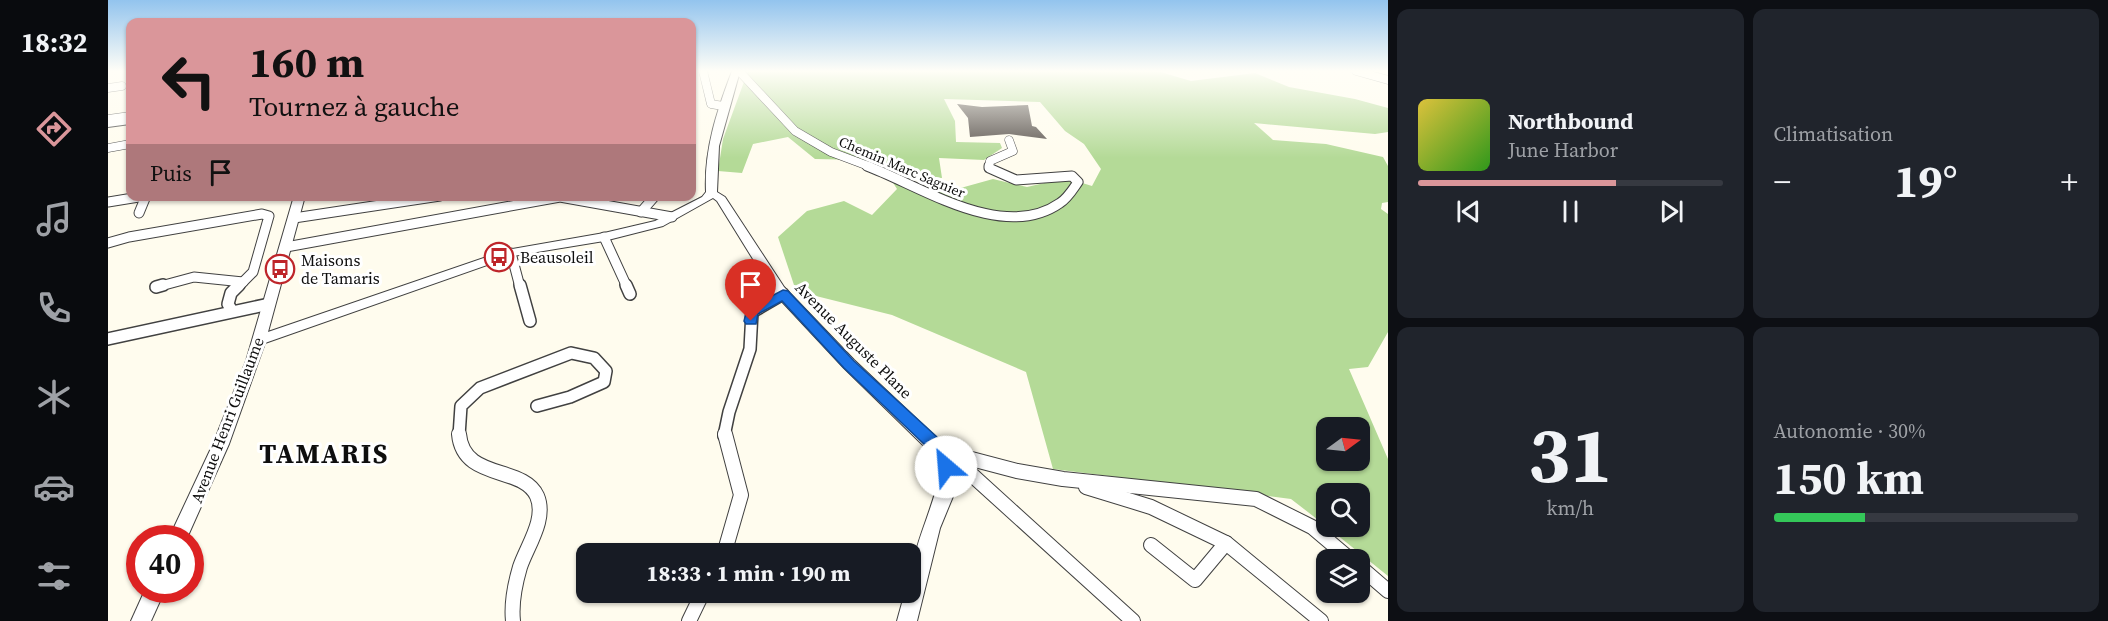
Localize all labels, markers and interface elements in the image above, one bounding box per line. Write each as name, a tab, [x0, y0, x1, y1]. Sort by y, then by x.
text: 18:32	[21, 24, 87, 61]
text: 160 m	[249, 33, 364, 91]
icon: left	[150, 42, 228, 120]
text: Tournez à gauche	[249, 88, 459, 125]
text: Northbound	[1508, 106, 1633, 136]
icon: directions	[33, 108, 75, 150]
text: Climatisation	[1774, 120, 1893, 148]
street label: Chemin Marc Sagnier	[836, 131, 968, 203]
text: June Harbor	[1508, 136, 1618, 164]
text: 19°	[1894, 150, 1958, 212]
icon: arrive	[204, 156, 237, 189]
text: Puis	[150, 158, 192, 188]
text: −	[1774, 159, 1791, 204]
text: +	[2060, 159, 2078, 204]
icon: previous	[1452, 195, 1485, 228]
icon: pause	[1554, 195, 1587, 228]
icon: next	[1655, 195, 1688, 228]
icon: music	[33, 198, 75, 240]
bus stop icon: Beausoleil	[483, 241, 515, 273]
place label: Beausoleil	[520, 246, 594, 268]
place label: Maisons de Tamaris	[301, 249, 380, 289]
bus stop icon: Maisons de Tamaris	[264, 253, 296, 285]
pin	[725, 259, 776, 321]
icon: arrive	[734, 268, 767, 301]
street label: Avenue Auguste Plane	[791, 277, 917, 403]
icon: phone	[33, 287, 75, 329]
street label: Avenue Henri Guillaume	[185, 334, 269, 506]
icon: climate	[33, 376, 75, 418]
text: 31	[1528, 401, 1613, 508]
north arrow	[1316, 417, 1370, 471]
map controls	[1316, 417, 1370, 603]
text: Autonomie · 30%	[1774, 417, 1926, 445]
district label: TAMARIS	[259, 435, 389, 472]
position arrow	[914, 435, 978, 499]
text: 150 km	[1774, 447, 1924, 509]
icon: car	[33, 466, 75, 508]
button: search	[1316, 483, 1370, 537]
text: km/h	[1546, 494, 1594, 522]
speed limit sign: 40	[126, 525, 204, 603]
button: layers	[1316, 549, 1370, 603]
icon: filters	[33, 555, 75, 597]
text: 18:33 · 1 min · 190 m	[647, 558, 850, 588]

